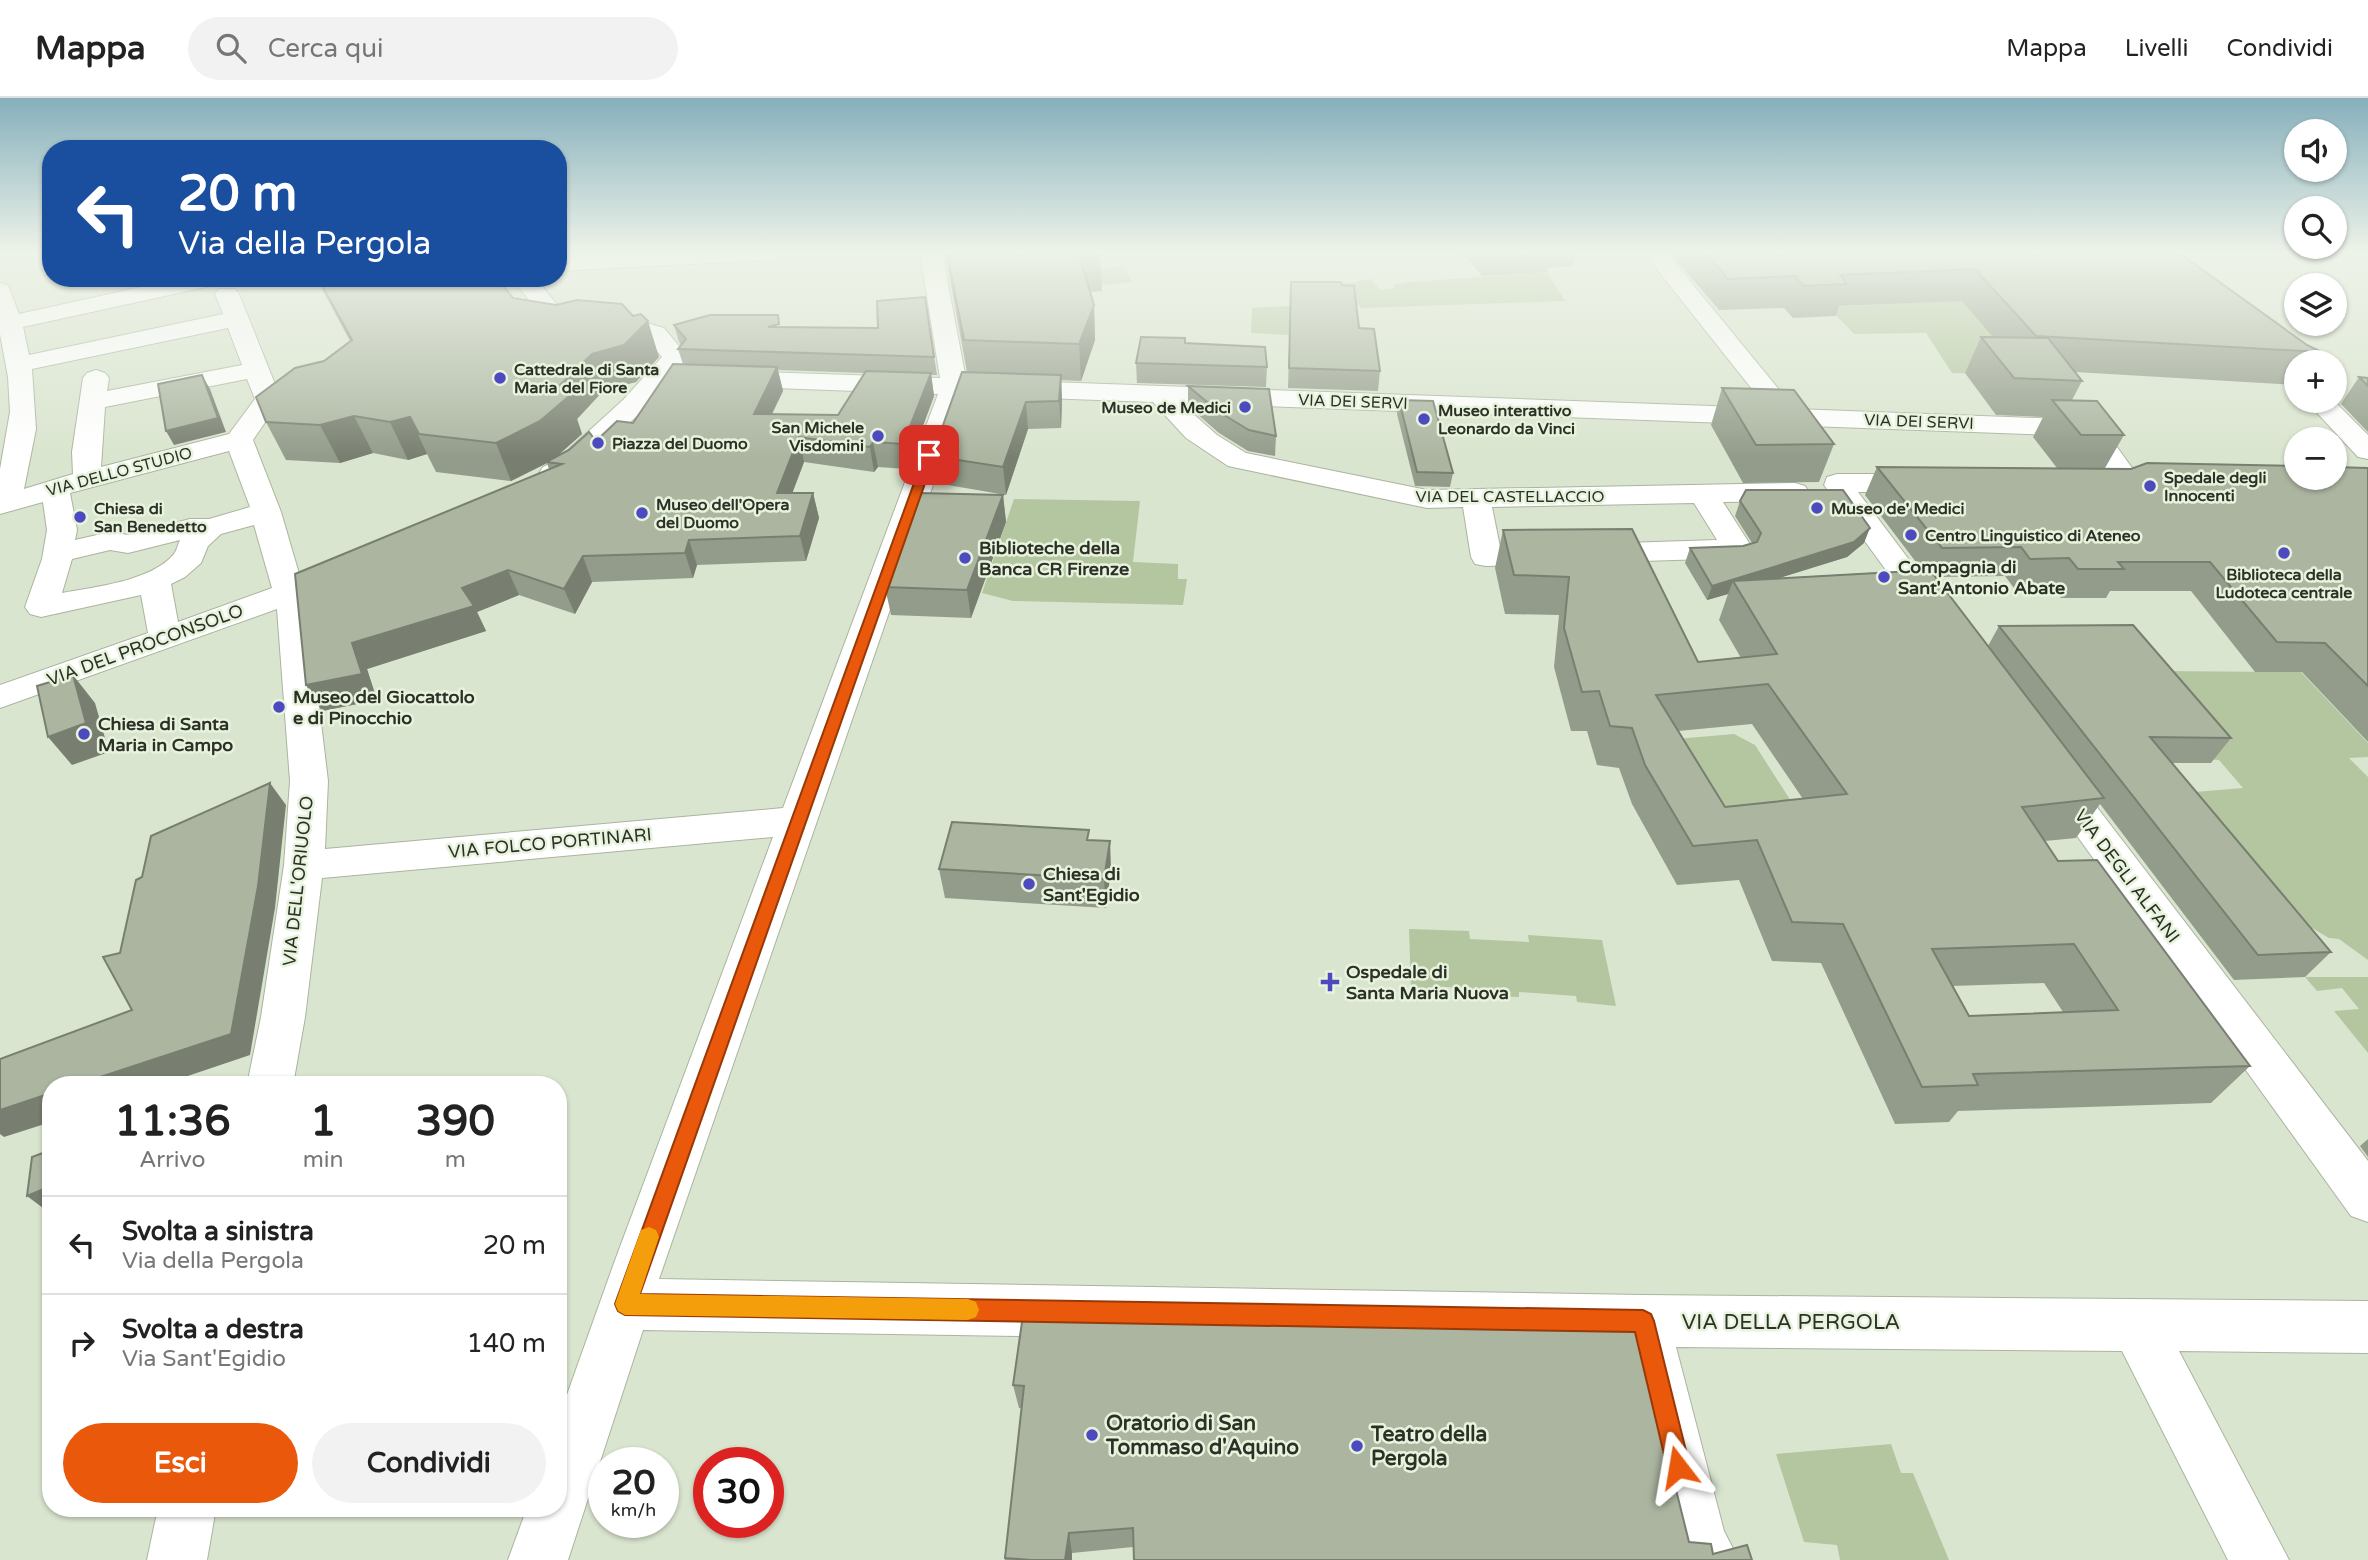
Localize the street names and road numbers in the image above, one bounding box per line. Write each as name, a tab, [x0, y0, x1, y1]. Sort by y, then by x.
street label: VIA DEI SERVI	[1298, 390, 1408, 414]
street label: VIA DEI SERVI	[1864, 410, 1974, 434]
street label: VIA DELLO STUDIO	[44, 443, 194, 501]
street label: VIA DEL CASTELLACCIO	[1416, 487, 1604, 507]
street label: VIA DEL PROCONSOLO	[44, 599, 246, 691]
street label: VIA DELL'ORIUOLO	[278, 795, 318, 967]
street label: VIA DEGLI ALFANI	[2070, 805, 2184, 947]
street label: VIA FOLCO PORTINARI	[447, 823, 653, 863]
street label: VIA DELLA PERGOLA	[1682, 1310, 1900, 1335]

